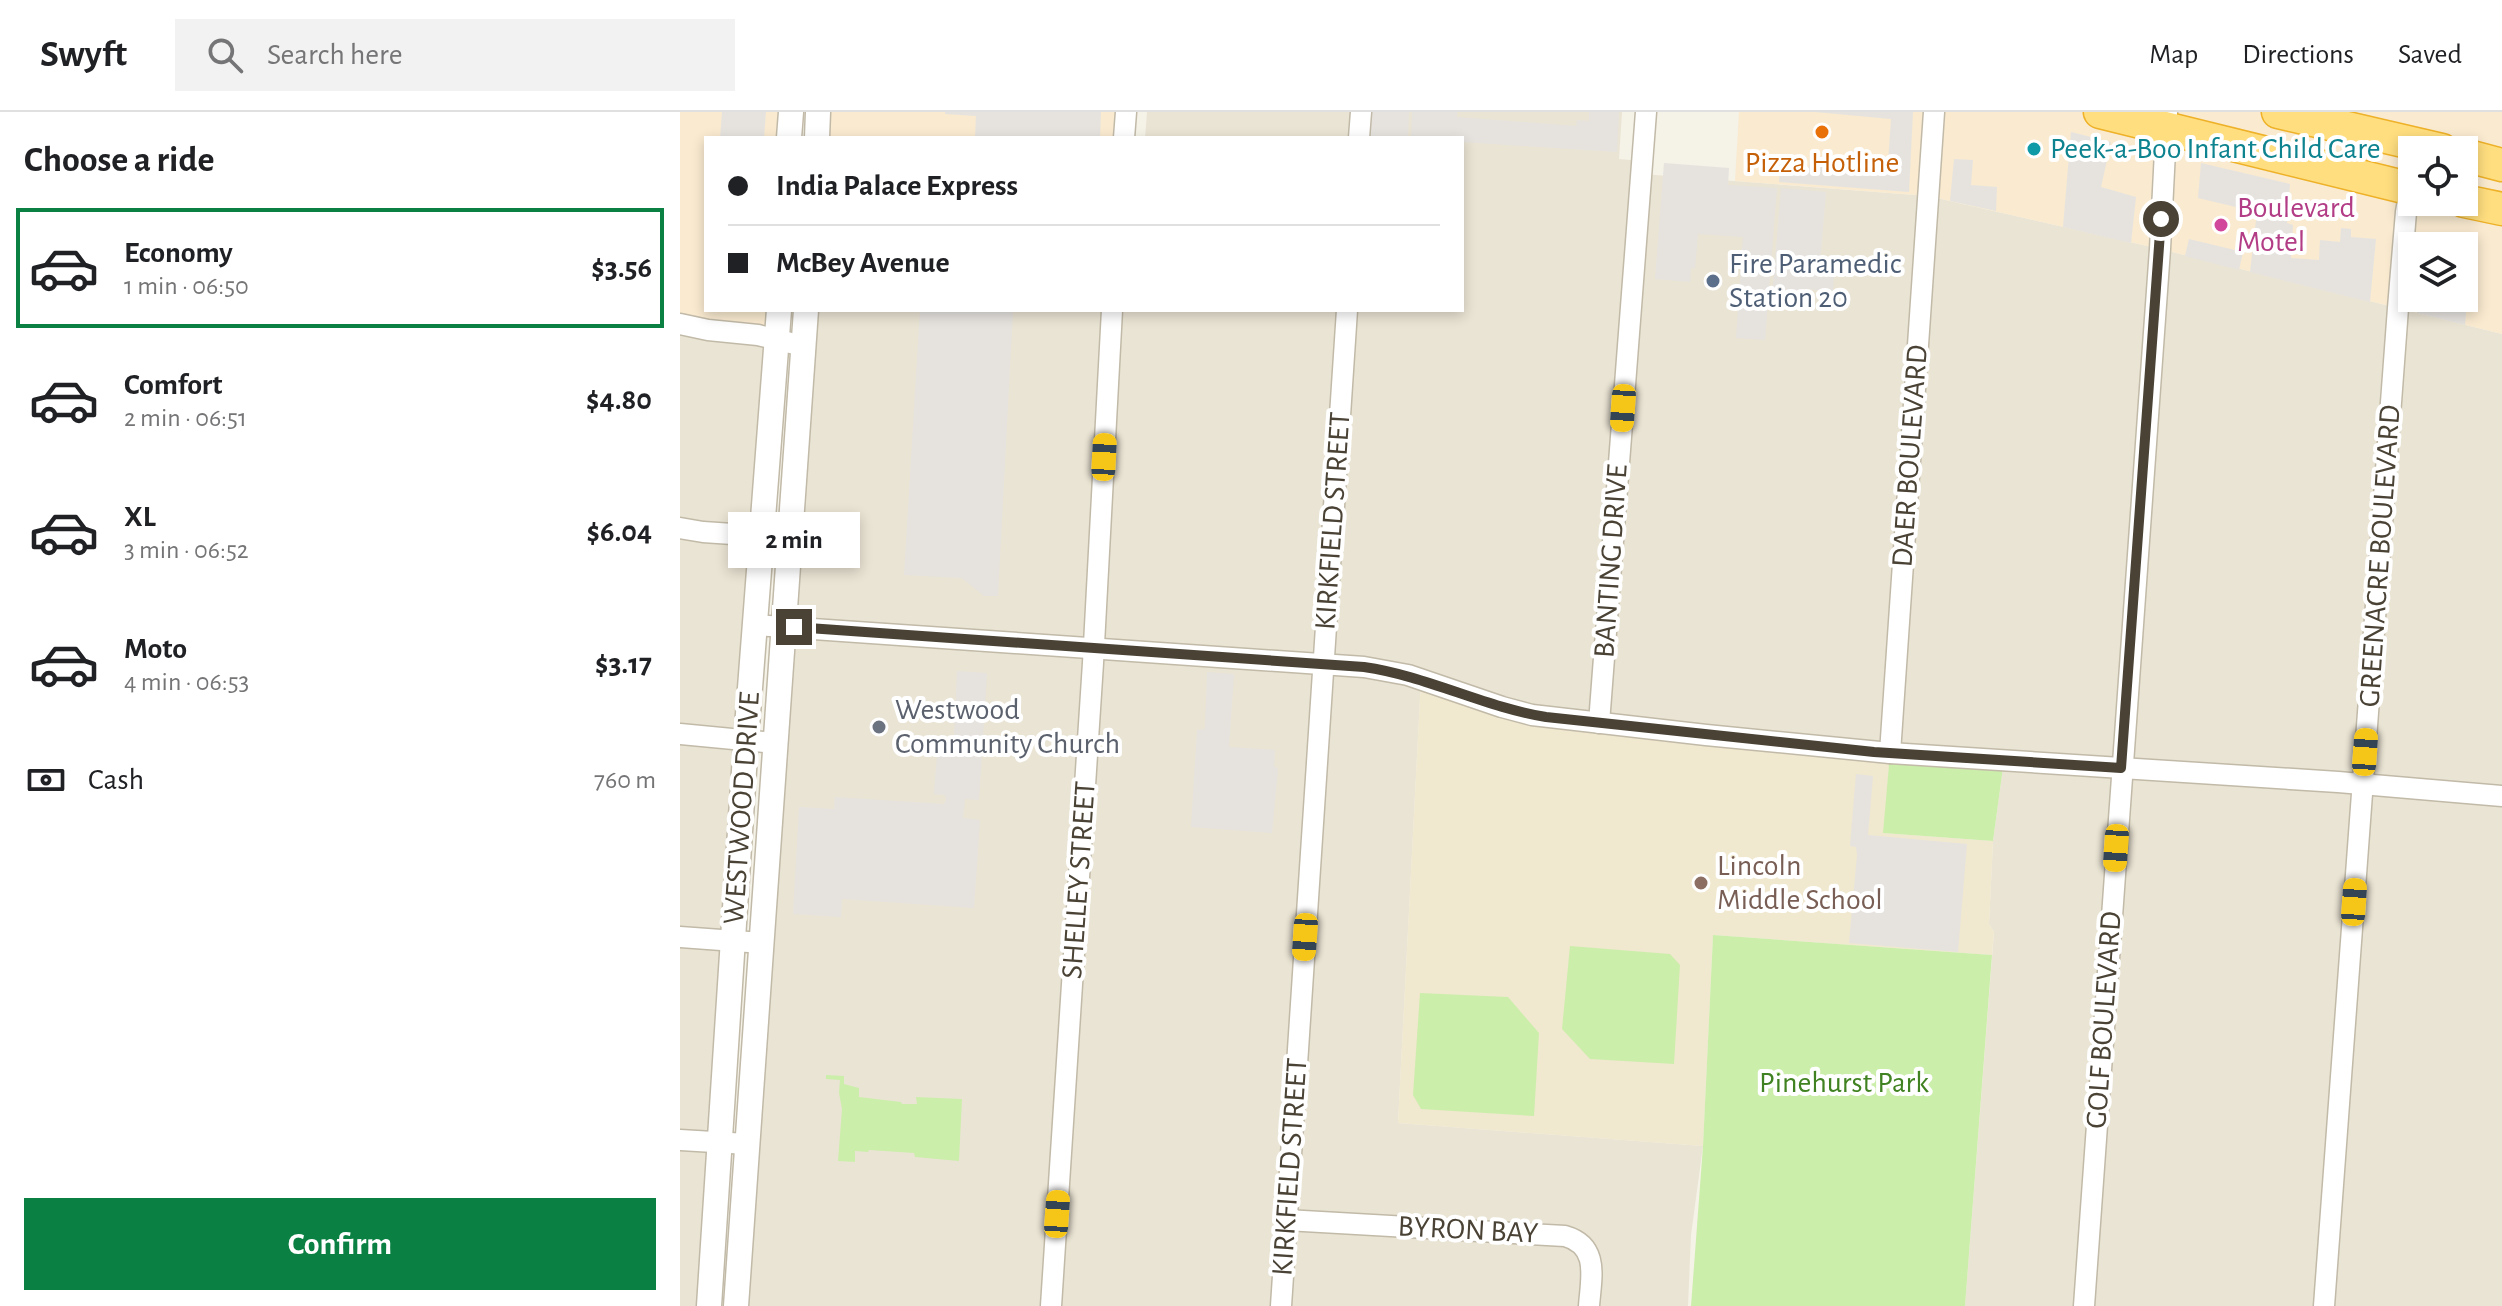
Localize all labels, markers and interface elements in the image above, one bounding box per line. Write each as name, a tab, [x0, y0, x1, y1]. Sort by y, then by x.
search box	[175, 19, 735, 91]
icon: search	[203, 33, 247, 77]
text: Swyft	[40, 36, 127, 74]
text: Search here	[267, 40, 403, 70]
text: Map	[2149, 41, 2198, 69]
text: Directions	[2242, 41, 2354, 69]
text: Saved	[2398, 41, 2462, 69]
marker: Pizza Hotline	[1813, 123, 1831, 141]
place label: Peek-a-Boo Infant Child Care	[2050, 134, 2381, 164]
map controls	[2398, 136, 2478, 312]
button: locate	[2398, 136, 2478, 216]
marker: Peek-a-Boo Infant Child Care	[2025, 140, 2043, 158]
text: Choose a ride	[24, 142, 214, 178]
place label: Pizza Hotline	[1745, 148, 1899, 178]
text: India Palace Express	[776, 171, 1018, 201]
place label: Boulevard Motel	[2237, 193, 2355, 257]
route start	[2143, 201, 2179, 237]
marker: Boulevard Motel	[2212, 216, 2230, 234]
icon: car	[28, 232, 100, 304]
button: layers	[2398, 232, 2478, 312]
text: Economy	[124, 238, 233, 268]
text: McBey Avenue	[776, 248, 950, 278]
place label: Fire Paramedic Station 20	[1729, 249, 1902, 313]
text: $3.56	[591, 253, 652, 283]
marker: Fire Paramedic Station 20	[1704, 272, 1722, 290]
text: 1 min · 06:50	[124, 273, 249, 299]
street label: DAER BOULEVARD	[1887, 344, 1933, 568]
icon: car	[28, 364, 100, 436]
text: Comfort	[124, 370, 223, 400]
car	[1609, 383, 1637, 433]
text: $4.80	[586, 385, 652, 415]
street label: GREENACRE BOULEVARD	[2354, 404, 2406, 708]
text: 2 min · 06:51	[124, 405, 247, 431]
street label: KIRKFIELD STREET	[1310, 411, 1356, 631]
car	[1091, 432, 1117, 482]
street label: BANTING DRIVE	[1589, 463, 1633, 659]
icon: car	[28, 496, 100, 568]
text: XL	[124, 502, 156, 532]
callout: 2 min	[728, 511, 860, 567]
text: $6.04	[586, 517, 652, 547]
text: 2 min	[765, 527, 823, 553]
text: 3 min · 06:52	[124, 537, 249, 563]
route end	[776, 609, 812, 645]
icon: car	[28, 628, 100, 700]
text: Moto	[124, 634, 187, 664]
text: $3.17	[595, 649, 652, 679]
text: 4 min · 06:53	[124, 669, 249, 695]
street label: WESTWOOD DRIVE	[719, 691, 765, 925]
place label: Westwood Community Church	[895, 695, 1120, 759]
marker: Westwood Community Church	[870, 718, 888, 736]
car	[2351, 727, 2379, 777]
icon: cash	[24, 758, 68, 802]
text: Cash	[88, 765, 144, 795]
text: 760 m	[594, 767, 656, 793]
street label: SHELLEY STREET	[1057, 780, 1101, 980]
car	[2102, 823, 2130, 873]
place label: Lincoln Middle School	[1717, 851, 1883, 915]
marker: Lincoln Middle School	[1692, 874, 1710, 892]
car	[2340, 877, 2368, 927]
street label: GOLF BOULEVARD	[2081, 910, 2127, 1130]
car	[1291, 912, 1319, 962]
street label: KIRKFIELD STREET	[1267, 1057, 1313, 1277]
park label: Pinehurst Park	[1759, 1068, 1929, 1098]
car	[1043, 1189, 1071, 1239]
button: Confirm	[24, 1198, 656, 1290]
street label: BYRON BAY	[1397, 1211, 1539, 1249]

